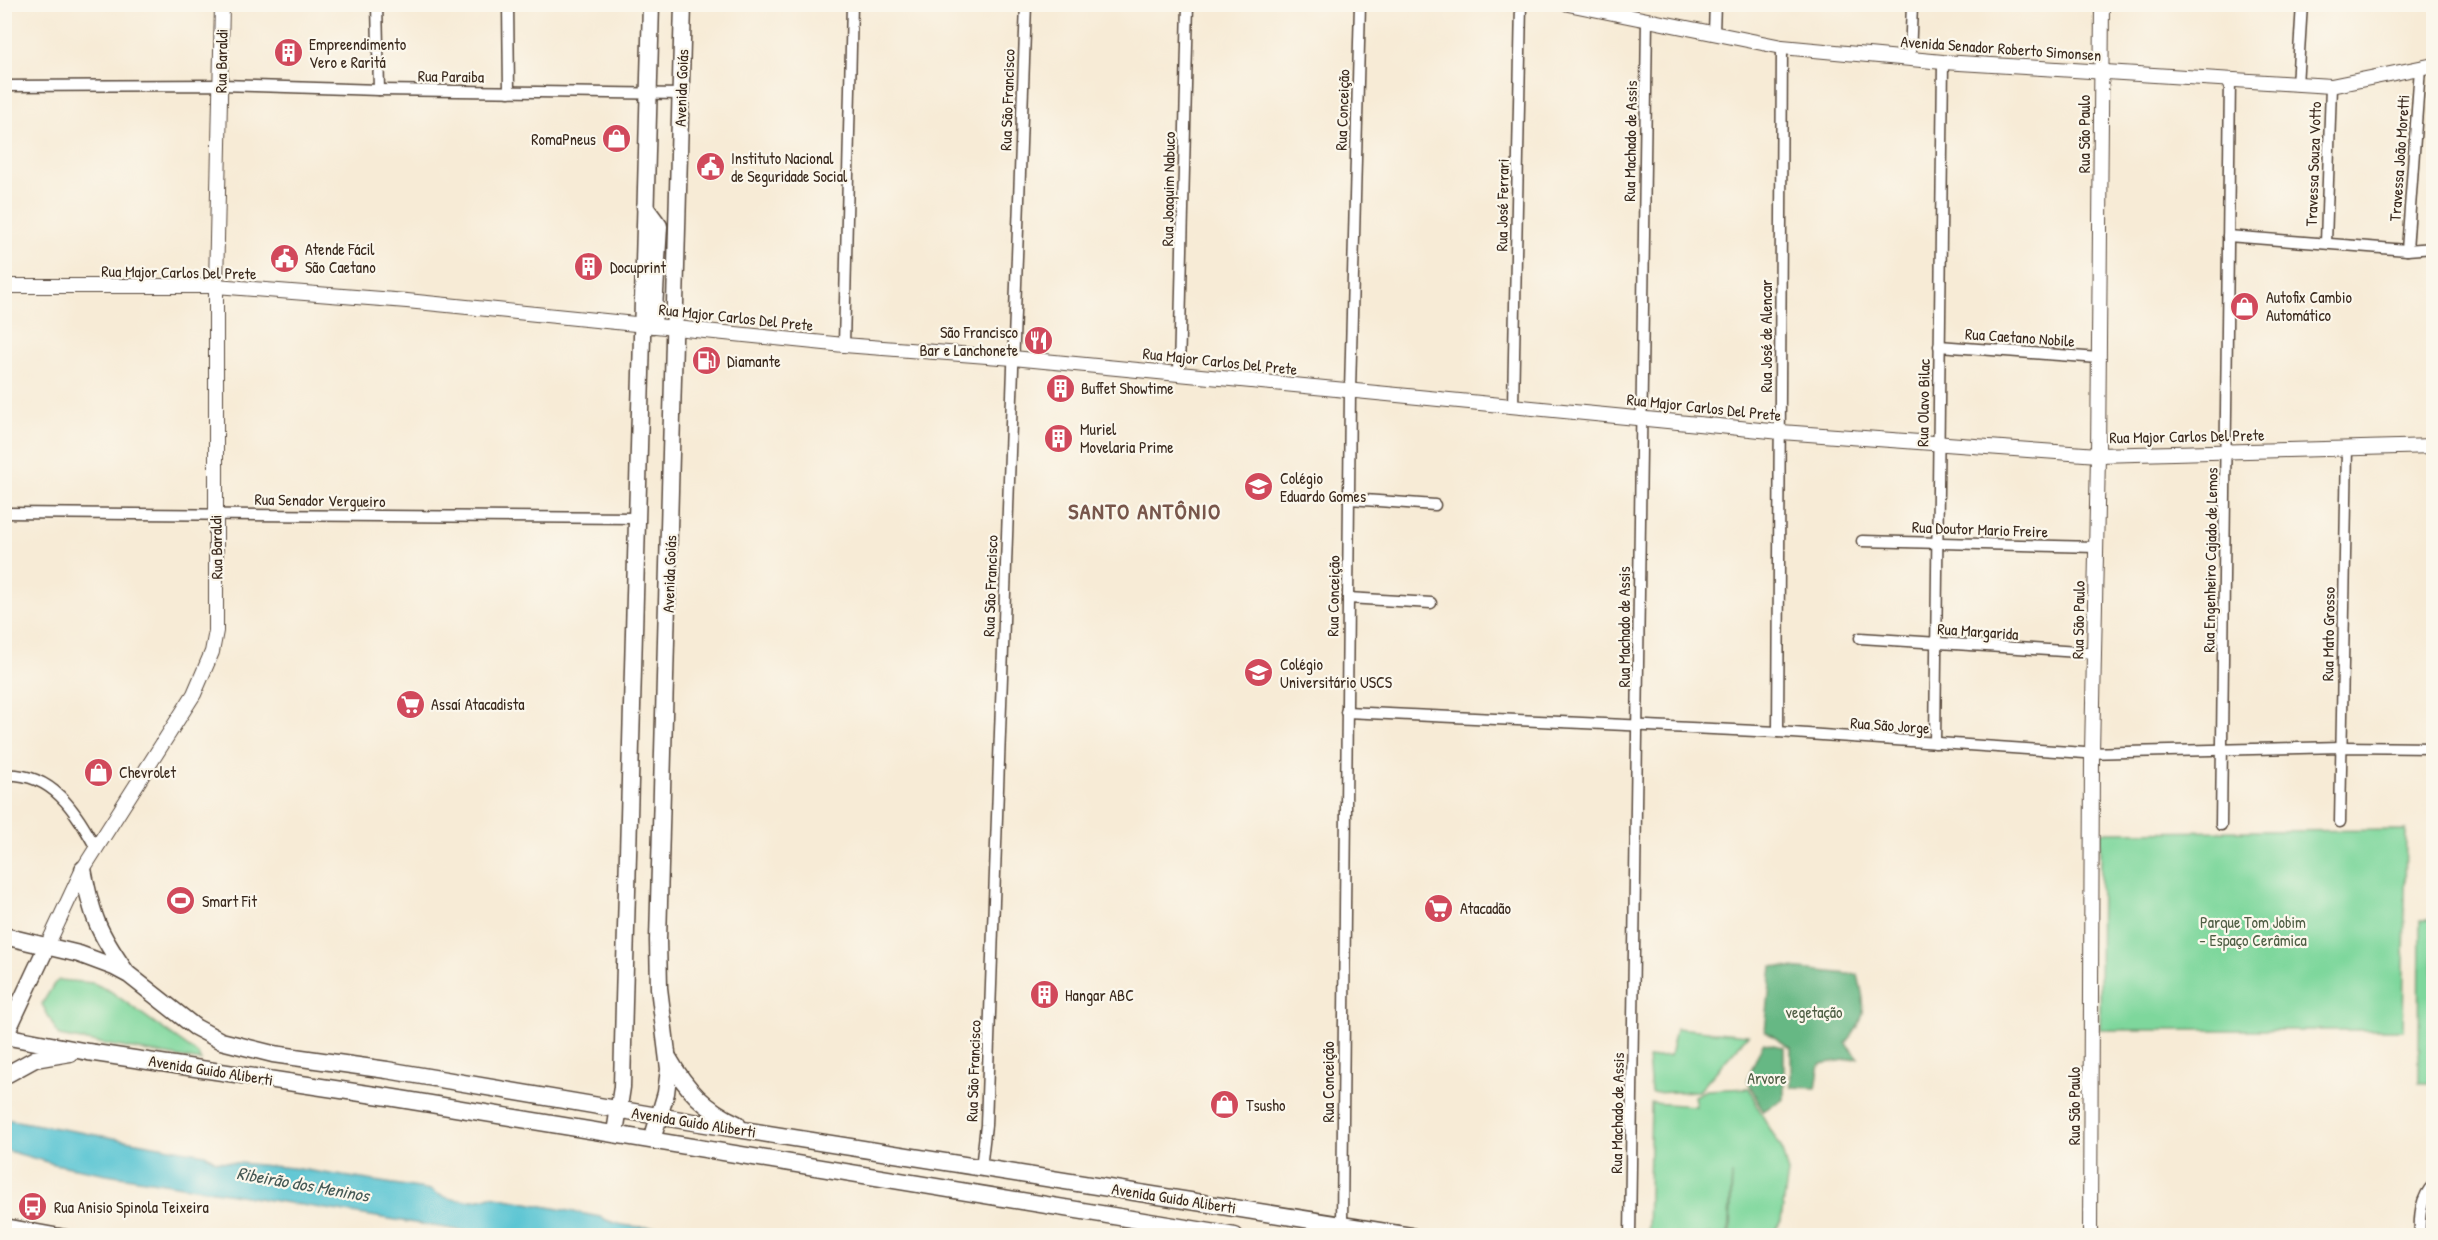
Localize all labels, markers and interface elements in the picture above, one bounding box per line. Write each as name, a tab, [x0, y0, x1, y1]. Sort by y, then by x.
street label: Rua Baraldi	[209, 29, 233, 93]
street label: Avenida Senador Roberto Simonsen	[1900, 30, 2102, 66]
place label: Empreendimento Vero e Raritá	[309, 33, 407, 73]
building icon: Empreendimento Vero e Raritá	[272, 37, 304, 69]
street label: Rua São Francisco	[994, 48, 1020, 151]
street label: Avenida Goiás	[669, 49, 693, 127]
street label: Rua Paraiba	[418, 64, 484, 88]
street label: Rua Conceição	[1330, 69, 1354, 151]
street label: Rua Machado de Assis	[1618, 80, 1642, 202]
street label: Rua São Paulo	[2073, 94, 2095, 173]
street label: Travessa João Moretti	[2384, 94, 2414, 222]
street label: Travessa Souza Votto	[2300, 101, 2326, 227]
shop icon: RomaPneus	[601, 123, 633, 155]
place label: RomaPneus	[531, 128, 596, 150]
street label: Rua Joaquim Nabuco	[1156, 131, 1180, 247]
place label: Instituto Nacional de Seguridade Social	[731, 147, 848, 187]
public building icon: Instituto Nacional de Seguridade Social	[694, 151, 726, 183]
street label: Rua José Ferrari	[1490, 158, 1514, 252]
place label: Atende Fácil São Caetano	[305, 238, 376, 278]
public building icon: Atende Fácil São Caetano	[268, 242, 300, 274]
building icon: Docuprint	[573, 251, 605, 283]
place label: Docuprint	[610, 256, 666, 278]
street label: Rua Major Carlos Del Prete	[101, 260, 257, 284]
street label: Rua José de Alencar	[1755, 280, 1777, 392]
place label: Autofix Cambio Automático	[2266, 286, 2353, 326]
shop icon: Autofix Cambio Automático	[2229, 290, 2261, 322]
street label: Rua Major Carlos Del Prete	[658, 298, 815, 336]
place label: São Francisco Bar e Lanchonete	[919, 321, 1019, 361]
street label: Rua Caetano Nobile	[1964, 322, 2076, 352]
restaurant icon: São Francisco Bar e Lanchonete	[1023, 325, 1055, 357]
street label: Rua Major Carlos Del Prete	[1142, 342, 1299, 380]
fuel station icon: Diamante	[690, 345, 722, 377]
place label: Diamante	[727, 350, 781, 372]
street label: Rua Olavo Bilac	[1911, 358, 1935, 447]
building icon: Buffet Showtime	[1044, 372, 1076, 404]
place label: Buffet Showtime	[1081, 377, 1174, 399]
street label: Rua Major Carlos Del Prete	[1626, 388, 1783, 426]
place label: Muriel Movelaria Prime	[1080, 418, 1174, 458]
building icon: Muriel Movelaria Prime	[1043, 422, 1075, 454]
street label: Rua Major Carlos Del Prete	[2109, 424, 2265, 448]
place label: Colégio Eduardo Gomes	[1280, 467, 1366, 507]
street label: Rua Engenheiro Cajado de Lemos	[2197, 467, 2223, 653]
school or university icon: Colégio Eduardo Gomes	[1243, 471, 1275, 503]
street label: Rua Senador Vergueiro	[254, 488, 386, 512]
district label: SANTO ANTÔNIO	[1068, 496, 1222, 526]
street label: Rua Baraldi	[204, 515, 228, 579]
street label: Rua Doutor Mario Freire	[1912, 516, 2049, 542]
street label: Rua São Francisco	[977, 534, 1003, 637]
street label: Avenida Goiás	[657, 535, 681, 613]
street label: Rua Conceição	[1321, 555, 1345, 637]
street label: Rua Machado de Assis	[1613, 566, 1635, 688]
street label: Rua São Paulo	[2066, 580, 2090, 659]
street label: Rua Mato Grosso	[2316, 586, 2340, 681]
street label: Rua Margarida	[1937, 617, 2019, 645]
place label: Colégio Universitário USCS	[1280, 653, 1393, 693]
school or university icon: Colégio Universitário USCS	[1243, 657, 1275, 689]
supermarket icon: Assaí Atacadista	[394, 688, 426, 720]
place label: Assaí Atacadista	[431, 693, 525, 715]
street label: Rua São Jorge	[1850, 711, 1931, 739]
shop icon: Chevrolet	[82, 756, 114, 788]
place label: Chevrolet	[119, 761, 176, 783]
sports icon: Smart Fit	[165, 885, 197, 917]
place label: Smart Fit	[202, 890, 257, 912]
supermarket icon: Atacadão	[1423, 892, 1455, 924]
place label: Atacadão	[1460, 897, 1512, 919]
park label: Parque Tom Jobim - Espaço Cerâmica	[2199, 911, 2307, 951]
building icon: Hangar ABC	[1028, 979, 1060, 1011]
place label: Hangar ABC	[1065, 984, 1134, 1006]
park label: vegetação	[1786, 1001, 1843, 1023]
street label: Rua São Francisco	[960, 1019, 986, 1122]
street label: Rua Conceição	[1317, 1041, 1339, 1123]
street label: Avenida Guido Aliberti	[147, 1049, 275, 1091]
street label: Rua Machado de Assis	[1605, 1052, 1629, 1174]
street label: Rua São Paulo	[2063, 1066, 2085, 1145]
park label: Arvore	[1747, 1067, 1787, 1089]
shop icon: Tsusho	[1209, 1089, 1241, 1121]
place label: Tsusho	[1246, 1094, 1286, 1116]
street label: Avenida Guido Aliberti	[630, 1101, 758, 1143]
water label: Ribeirão dos Meninos	[235, 1160, 373, 1208]
street label: Avenida Guido Aliberti	[1110, 1177, 1238, 1219]
bus stop icon: Rua Anisio Spinola Teixeira	[17, 1191, 49, 1223]
place label: Rua Anisio Spinola Teixeira	[54, 1196, 209, 1218]

